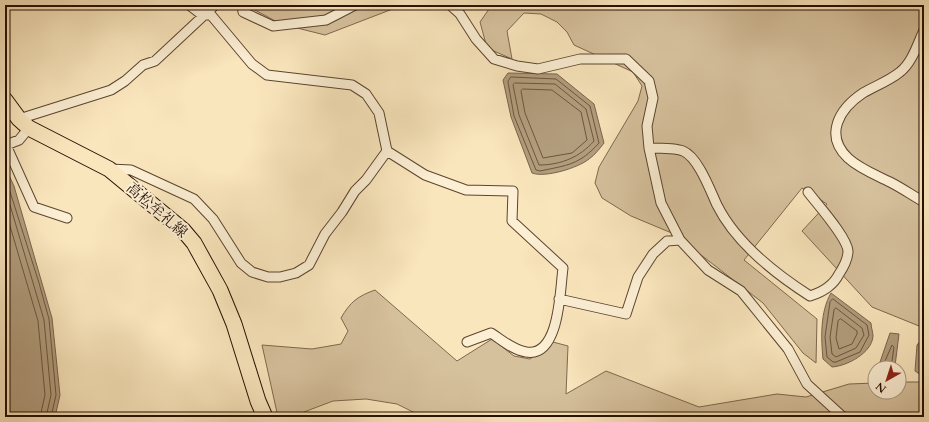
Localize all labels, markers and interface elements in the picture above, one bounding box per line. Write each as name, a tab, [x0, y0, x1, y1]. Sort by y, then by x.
street label: 高松牟礼線	[122, 178, 192, 242]
north arrow	[867, 360, 907, 400]
text: N	[872, 378, 889, 396]

